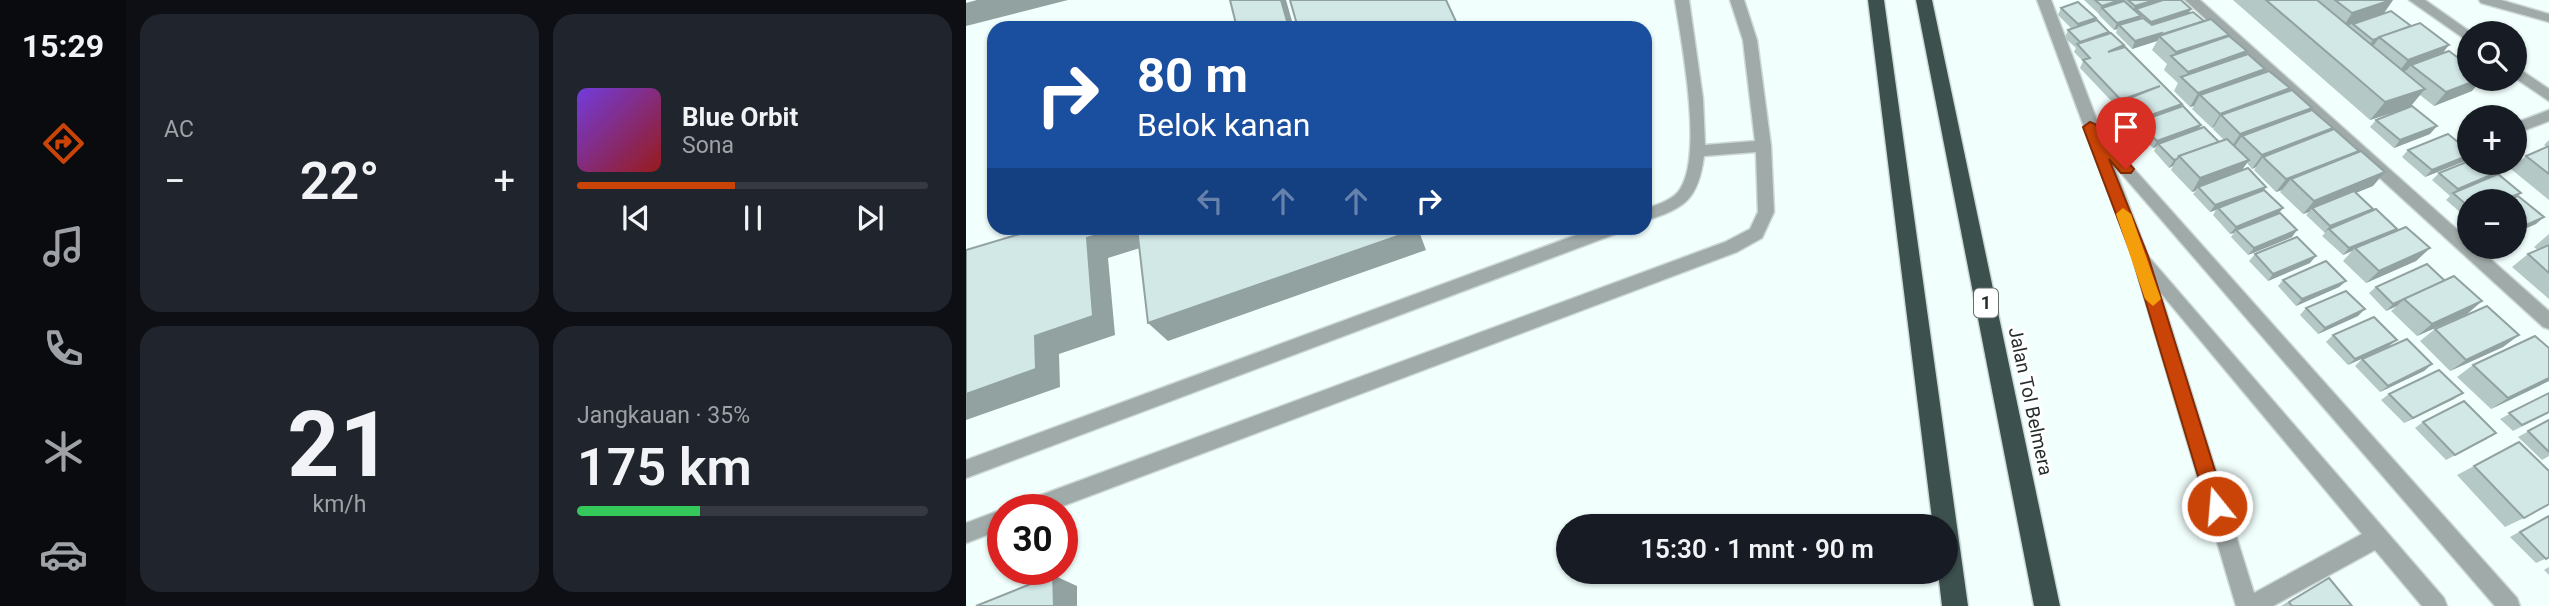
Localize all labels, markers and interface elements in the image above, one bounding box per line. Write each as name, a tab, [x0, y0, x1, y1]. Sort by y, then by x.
map controls	[2457, 21, 2527, 259]
button: search	[2457, 21, 2527, 91]
text: 15:29	[22, 27, 104, 65]
text: 80 m	[1137, 47, 1248, 104]
icon: right	[1022, 49, 1113, 140]
pin	[2096, 97, 2156, 169]
text: Blue Orbit	[682, 102, 798, 132]
button: +	[2457, 105, 2527, 175]
text: Belok kanan	[1137, 106, 1310, 144]
icon: arrive	[2107, 108, 2145, 146]
text: AC	[164, 116, 194, 143]
icon: directions	[39, 119, 88, 168]
text: Sona	[682, 132, 734, 159]
text: 22°	[300, 151, 379, 212]
text: −	[164, 159, 186, 203]
text: +	[493, 159, 515, 203]
icon: left	[1191, 182, 1229, 220]
icon: ahead	[1264, 182, 1302, 220]
icon: ahead	[1337, 182, 1375, 220]
icon: right	[1410, 182, 1448, 220]
button: −	[2457, 189, 2527, 259]
icon: previous	[617, 199, 655, 237]
icon: pause	[734, 199, 772, 237]
icon: next	[851, 199, 889, 237]
icon: music	[39, 222, 88, 271]
road number: 1	[1974, 288, 1998, 318]
icon: phone	[39, 324, 88, 373]
street label: Jalan Tol Belmera	[2004, 325, 2057, 477]
text: 21	[287, 392, 392, 498]
text: Jangkauan · 35%	[577, 402, 750, 429]
icon: climate	[39, 427, 88, 476]
text: 175 km	[577, 437, 752, 498]
position arrow	[2180, 469, 2254, 543]
text: km/h	[313, 491, 367, 518]
speed limit sign: 30	[987, 494, 1078, 585]
icon: car	[39, 530, 88, 579]
text: 15:30 · 1 mnt · 90 m	[1640, 534, 1874, 564]

